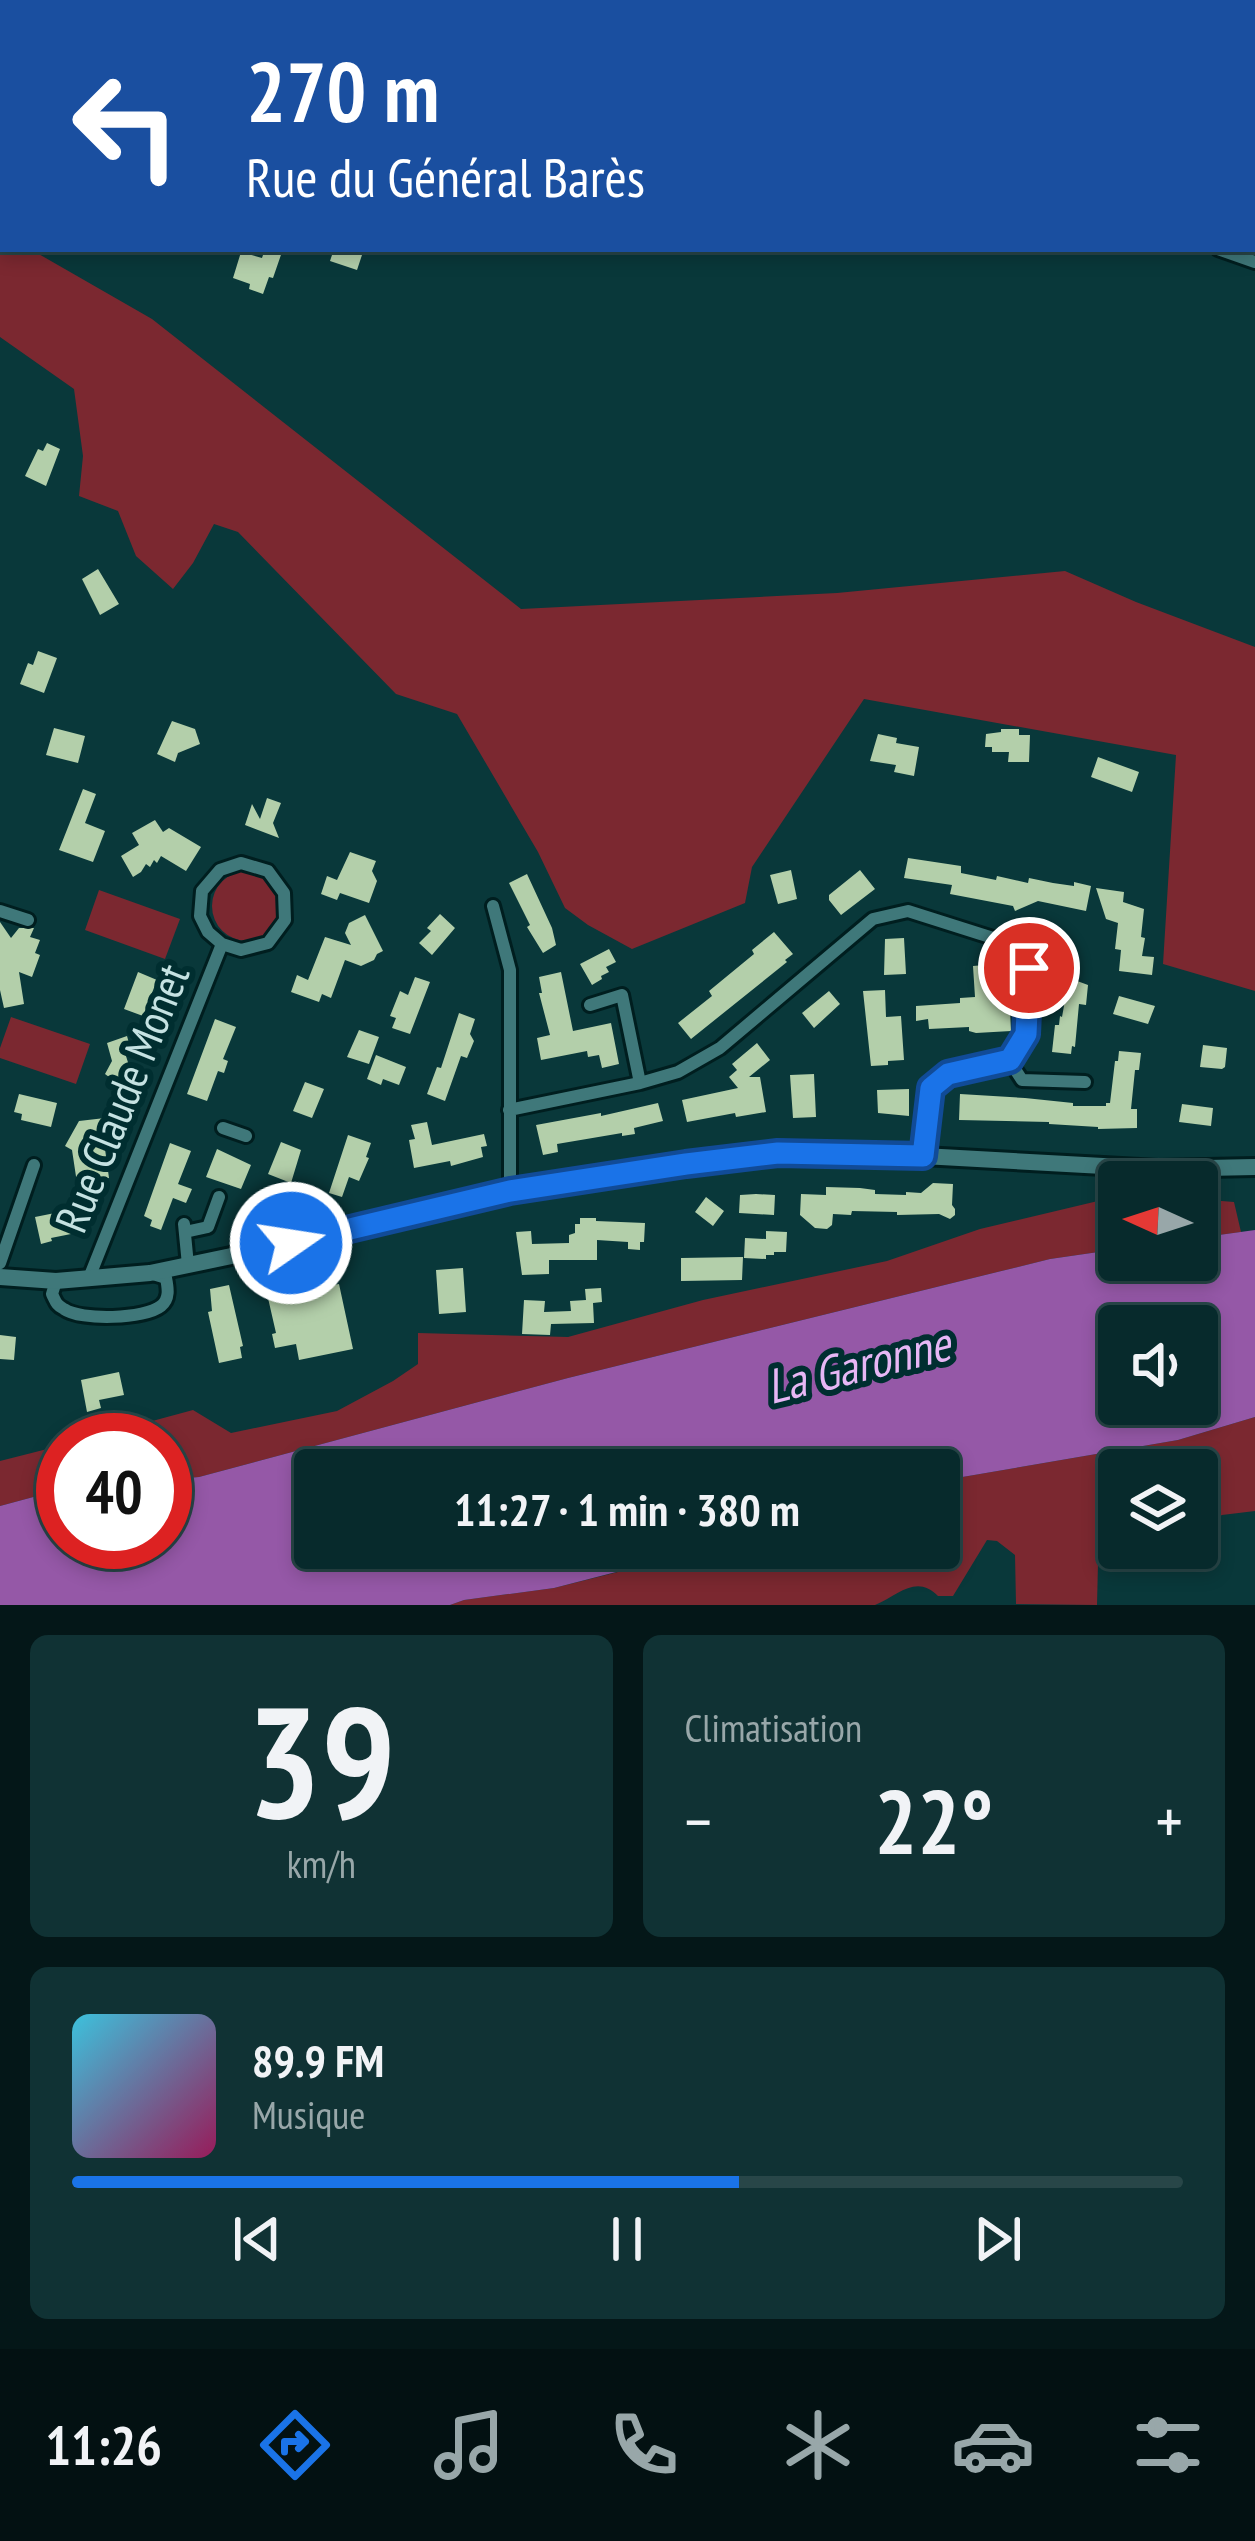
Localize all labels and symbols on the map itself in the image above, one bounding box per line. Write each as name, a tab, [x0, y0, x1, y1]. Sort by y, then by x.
pin	[978, 917, 1080, 1019]
street label: Rue Claude Monet	[41, 954, 201, 1240]
north arrow	[1098, 1161, 1218, 1281]
position arrow	[228, 1180, 354, 1306]
water label: La Garonne	[759, 1311, 959, 1417]
speed limit sign: 40	[36, 1413, 192, 1569]

